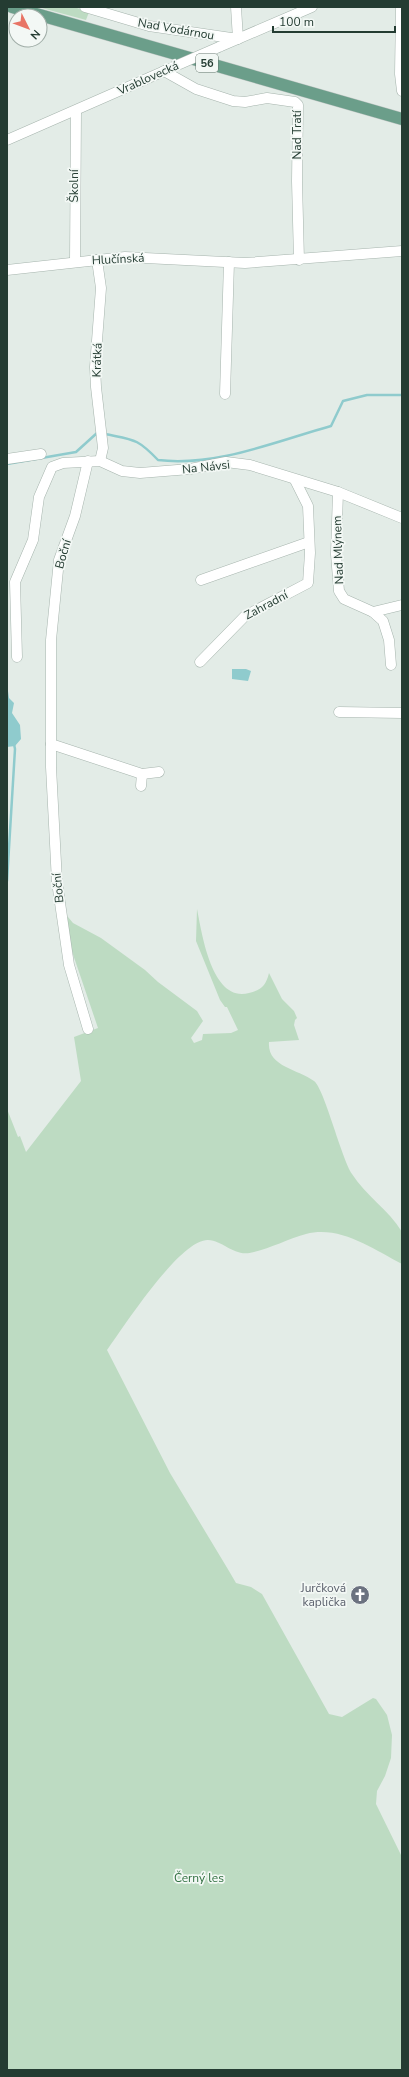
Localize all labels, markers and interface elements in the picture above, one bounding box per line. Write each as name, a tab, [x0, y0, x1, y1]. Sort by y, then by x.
north arrow	[8, 8, 48, 48]
scale bar	[273, 8, 395, 34]
street label: Nad Vodárnou	[136, 14, 216, 44]
text: 100 m	[279, 14, 314, 30]
text: N	[27, 26, 43, 42]
road number: 56	[196, 54, 218, 72]
street label: Vrablovecká	[114, 57, 181, 99]
street label: Nad Tratí	[289, 109, 305, 160]
street label: Školní	[66, 168, 82, 203]
street label: Hlučínská	[91, 250, 145, 268]
street label: Krátká	[88, 342, 106, 378]
street label: Na Návsi	[181, 457, 231, 477]
street label: Nad Mlýnem	[329, 515, 347, 585]
street label: Boční	[51, 536, 75, 571]
street label: Zahradní	[241, 586, 292, 623]
street label: Boční	[48, 871, 68, 904]
place label: Jurčková kaplička	[300, 1580, 346, 1610]
church icon: Jurčková kaplička	[349, 1584, 371, 1606]
park label: Černý les	[174, 1870, 224, 1886]

